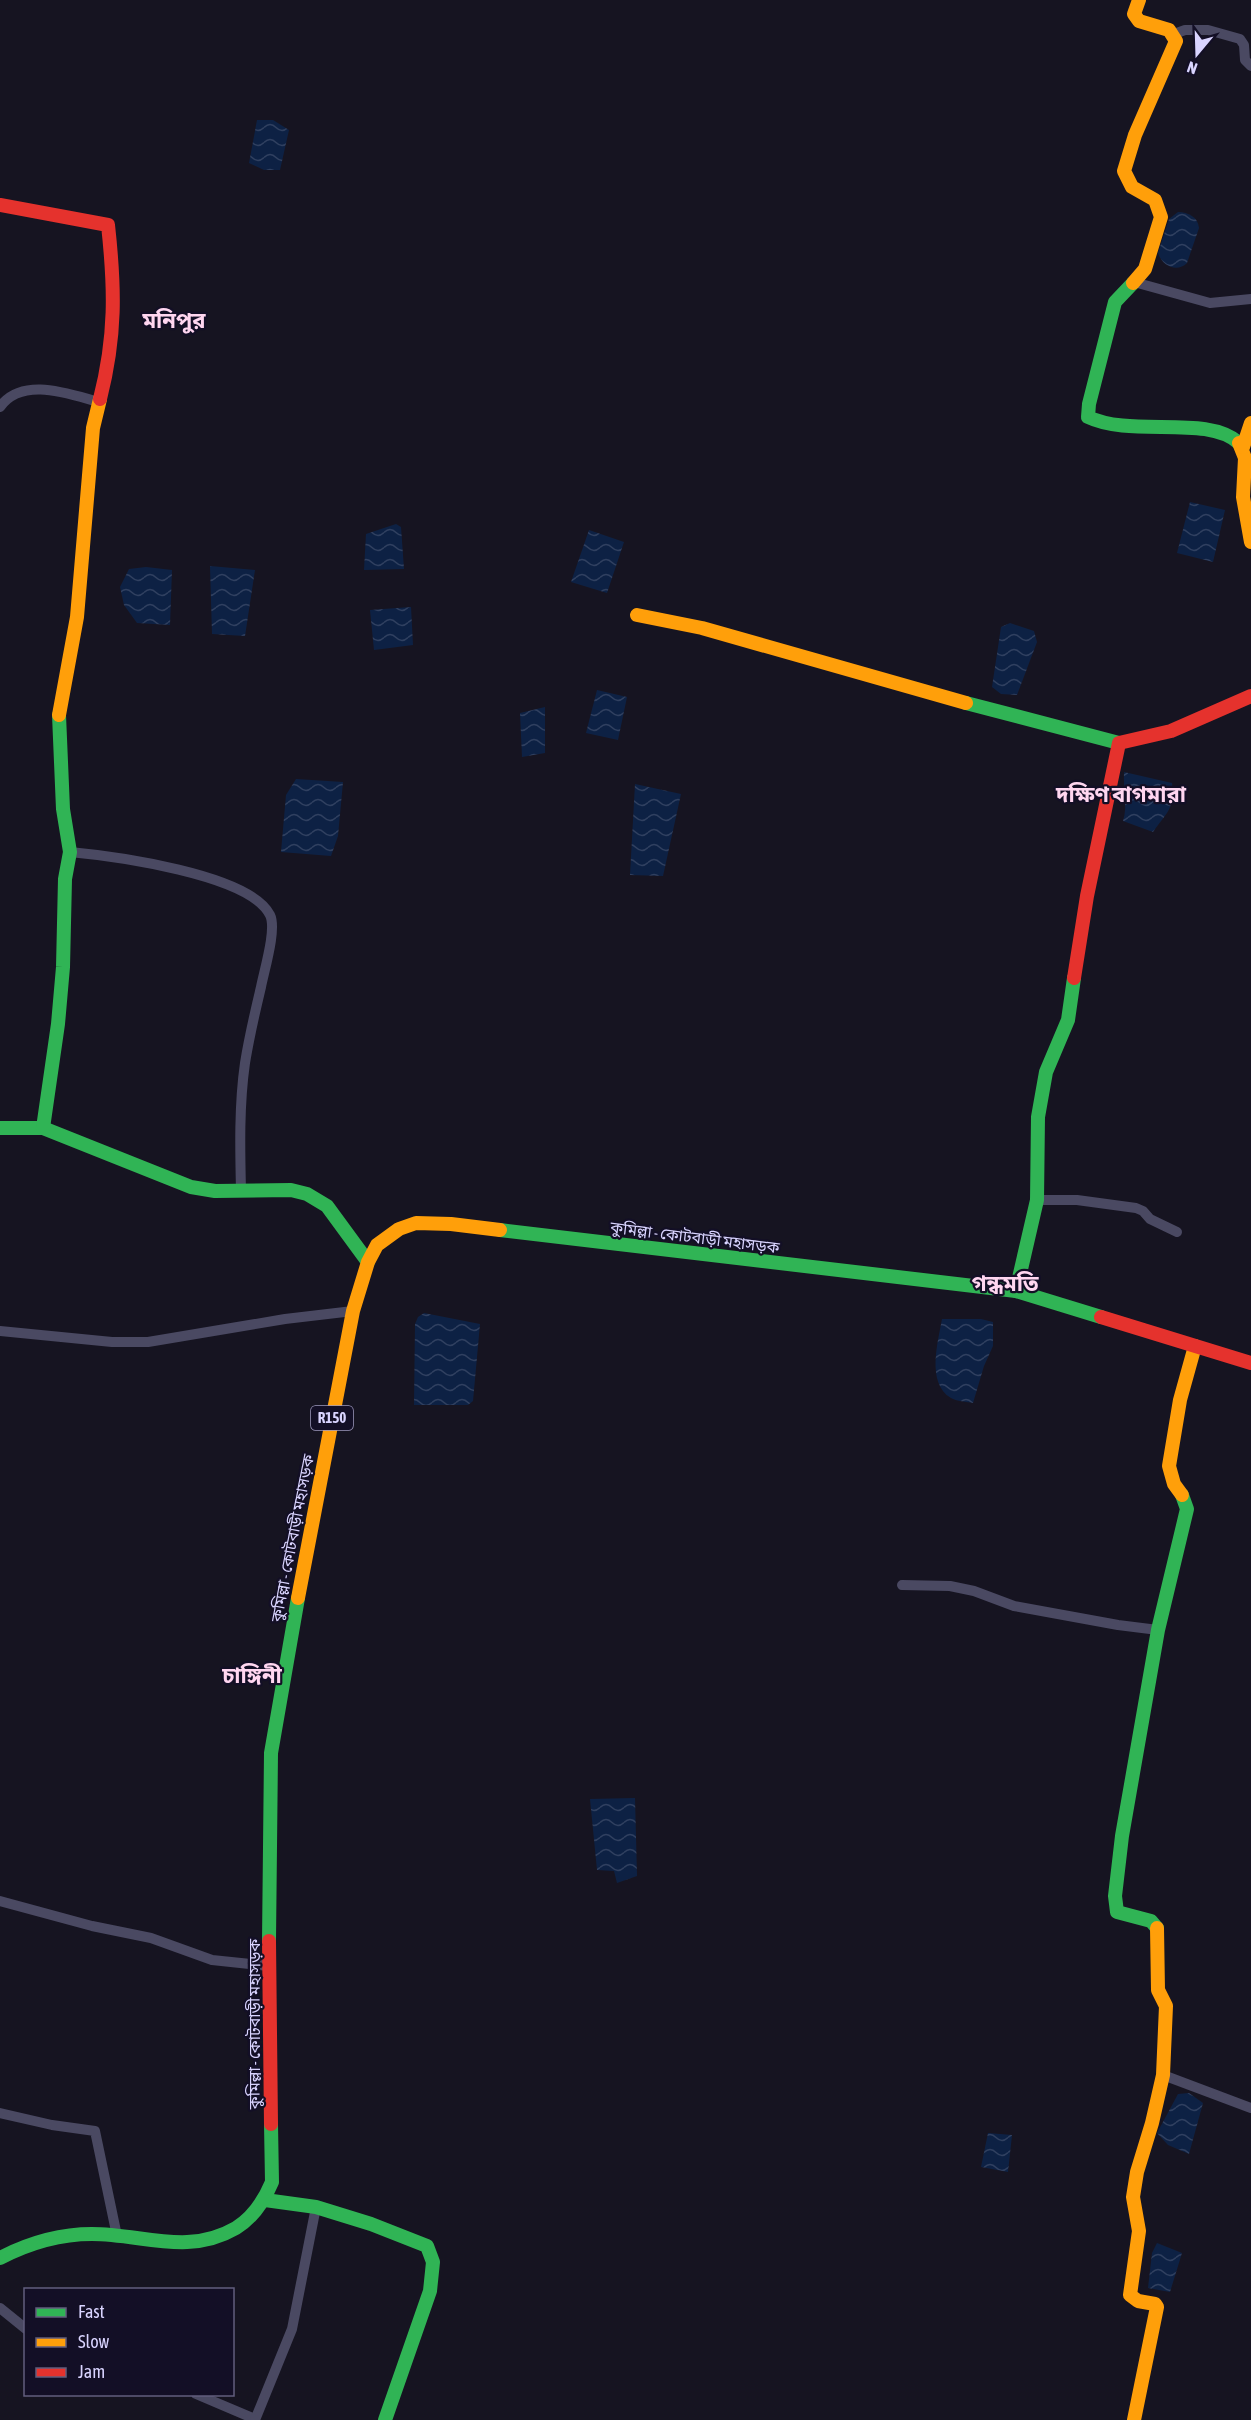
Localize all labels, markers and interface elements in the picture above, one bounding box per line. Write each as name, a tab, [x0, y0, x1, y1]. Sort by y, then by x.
north arrow	[1167, 24, 1227, 84]
text: N	[1185, 58, 1200, 78]
district label: মনিপুর	[141, 307, 206, 334]
district label: দক্ষিণ বাগমারা	[1055, 781, 1187, 807]
street label: কুমিল্লা - কোটবাড়ী মহাসড়ক	[608, 1218, 782, 1257]
district label: গন্ধমতি	[971, 1270, 1039, 1296]
road number: R150	[311, 1406, 353, 1430]
street label: কুমিল্লা - কোটবাড়ী মহাসড়ক	[267, 1452, 318, 1625]
district label: চাঙ্গিনী	[221, 1662, 283, 1688]
street label: কুমিল্লা - কোটবাড়ী মহাসড়ক	[245, 1938, 264, 2110]
legend	[24, 2288, 234, 2396]
text: Fast	[78, 2301, 105, 2322]
text: Slow	[78, 2331, 109, 2352]
text: Jam	[78, 2361, 105, 2382]

